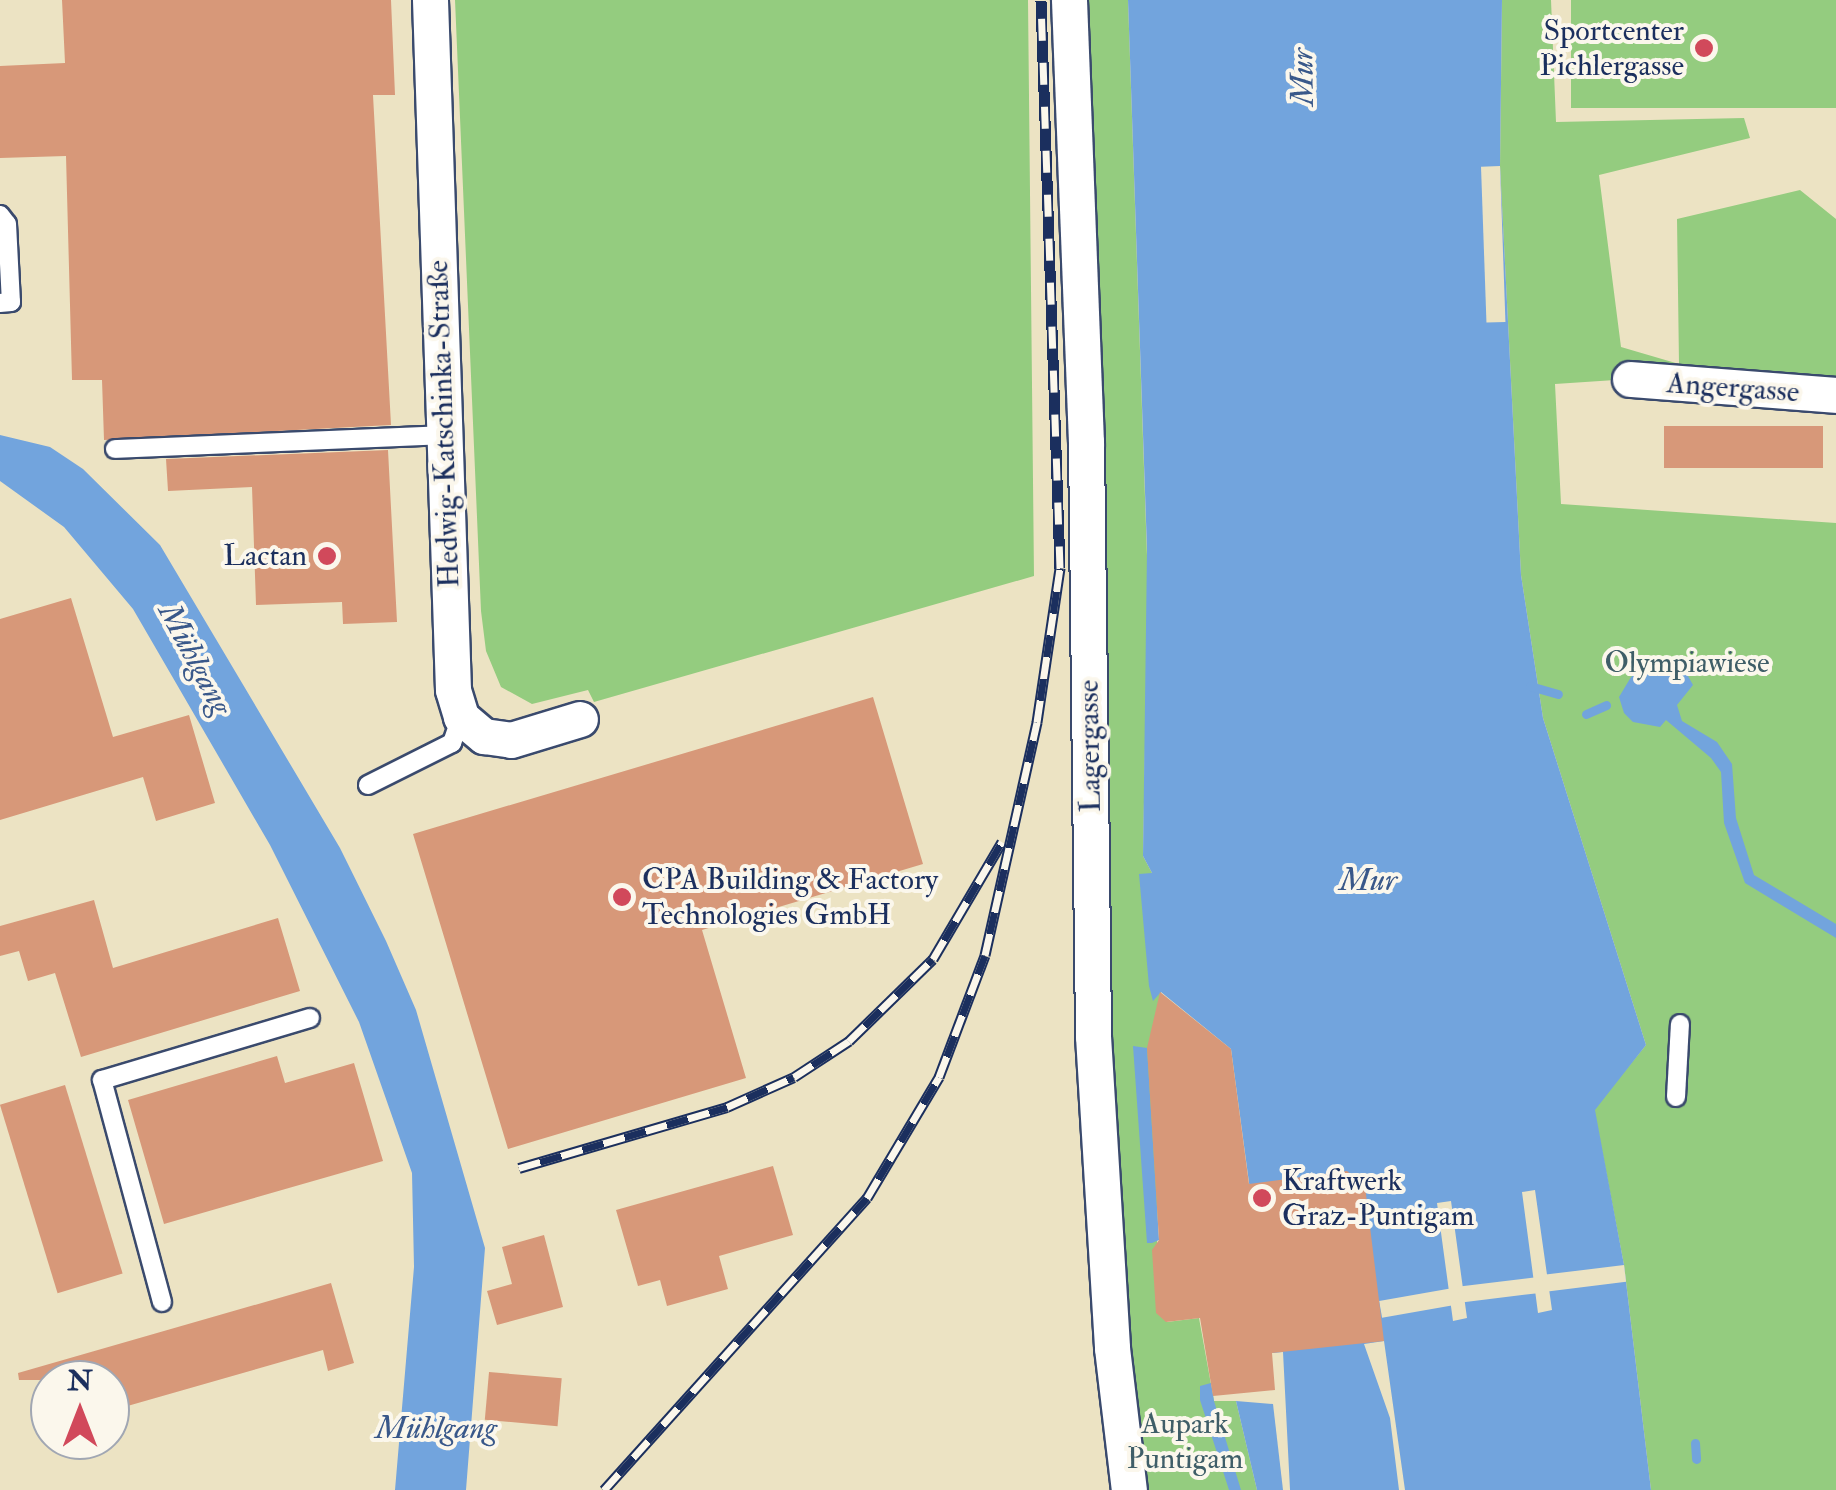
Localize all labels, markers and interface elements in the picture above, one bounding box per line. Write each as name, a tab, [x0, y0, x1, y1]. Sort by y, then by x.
place label: Sportcenter Pichlergasse	[1540, 13, 1684, 84]
marker: Sportcenter Pichlergasse	[1693, 37, 1715, 59]
water label: Mur	[1283, 48, 1323, 106]
street label: Hedwig-Katschinka-Straße	[420, 260, 468, 588]
street label: Angergasse	[1665, 365, 1801, 411]
place label: Lactan	[223, 538, 307, 574]
marker: Lactan	[316, 545, 338, 567]
water label: Mühlgang	[150, 596, 240, 722]
park label: Olympiawiese	[1605, 645, 1769, 681]
street label: Lagergasse	[1071, 679, 1109, 813]
water label: Mur	[1339, 861, 1397, 899]
place label: CPA Building & Factory Technologies GmbH	[642, 862, 938, 932]
marker: CPA Building & Factory Technologies GmbH	[611, 886, 633, 908]
place label: Kraftwerk Graz-Puntigam	[1282, 1163, 1474, 1234]
marker: Kraftwerk Graz-Puntigam	[1251, 1187, 1273, 1209]
north arrow	[30, 1360, 130, 1460]
text: N	[67, 1364, 93, 1399]
park label: Aupark Puntigam	[1127, 1406, 1243, 1476]
water label: Mühlgang	[375, 1409, 497, 1447]

